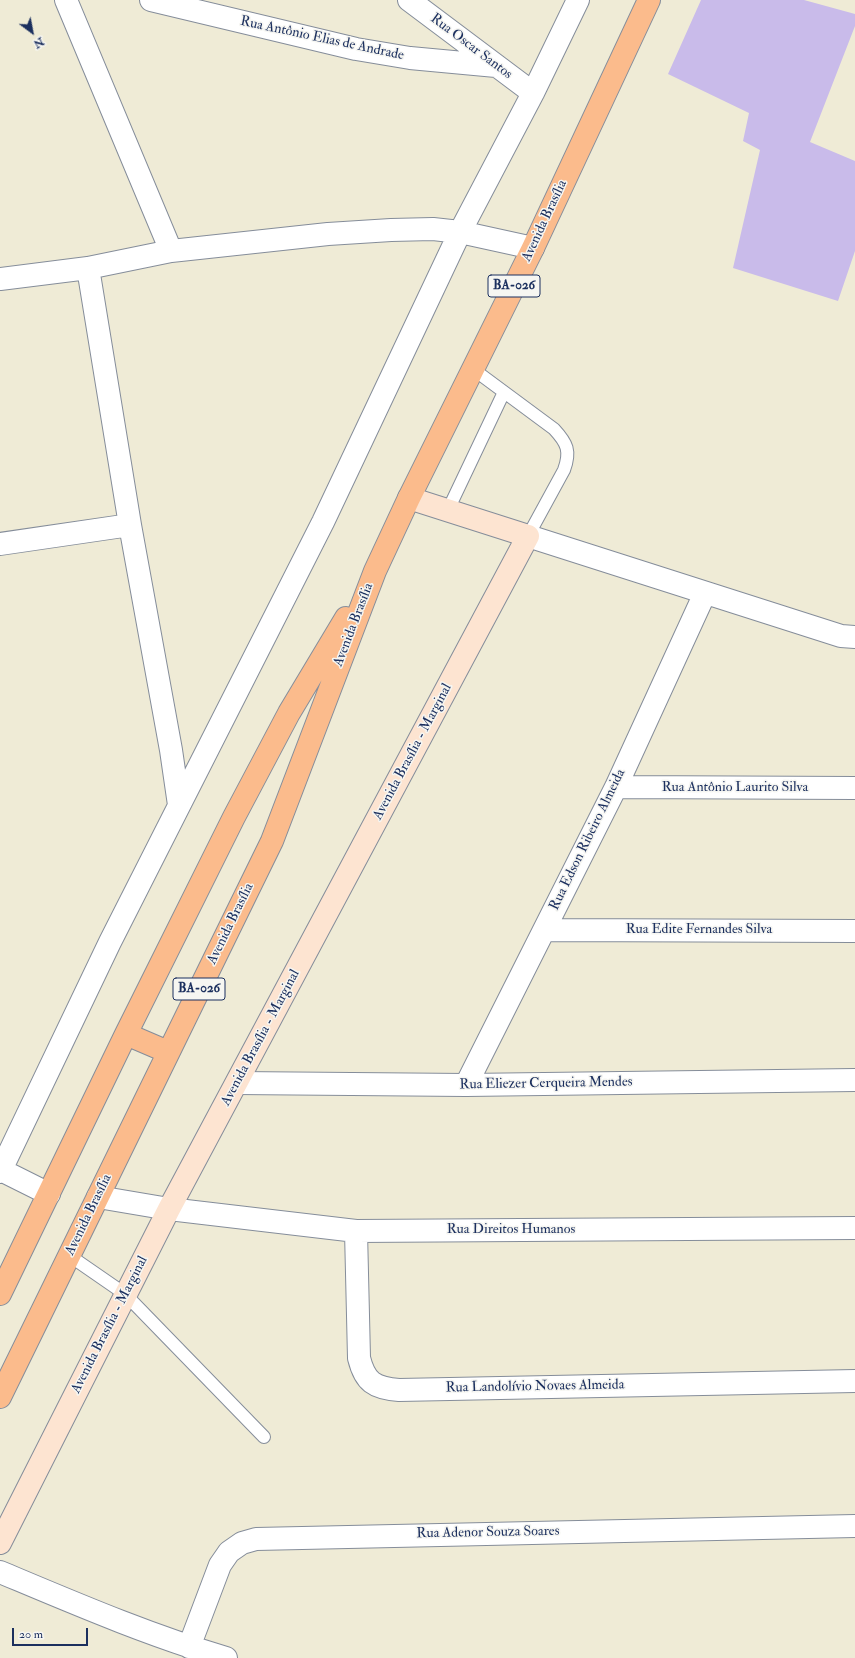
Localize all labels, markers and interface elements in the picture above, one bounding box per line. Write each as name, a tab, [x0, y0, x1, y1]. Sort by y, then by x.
street label: Rua Oscar Santos	[427, 11, 515, 83]
north arrow	[12, 12, 52, 52]
street label: Rua Antônio Elias de Andrade	[239, 13, 405, 65]
text: N	[31, 34, 46, 51]
street label: Avenida Brasília	[519, 177, 571, 265]
road number: BA-026	[488, 275, 540, 297]
street label: Avenida Brasília	[330, 581, 378, 669]
street label: Avenida Brasília - Marginal	[370, 681, 456, 823]
street label: Rua Edson Ribeiro Almeida	[546, 767, 630, 913]
street label: Rua Antônio Laurito Silva	[662, 780, 808, 796]
street label: Avenida Brasília	[204, 881, 258, 967]
street label: Rua Edite Fernandes Silva	[626, 922, 772, 938]
street label: Avenida Brasília - Marginal	[218, 967, 304, 1109]
road number: BA-026	[173, 978, 225, 1000]
street label: Rua Eliezer Cerqueira Mendes	[459, 1074, 633, 1094]
street label: Avenida Brasília	[62, 1172, 116, 1258]
street label: Rua Direitos Humanos	[447, 1222, 575, 1238]
street label: Avenida Brasília - Marginal	[68, 1254, 152, 1396]
street label: Rua Landolívio Novaes Almeida	[446, 1377, 624, 1397]
street label: Rua Adenor Souza Soares	[416, 1523, 560, 1543]
scale bar	[14, 1620, 90, 1646]
text: 20 m	[19, 1627, 43, 1642]

